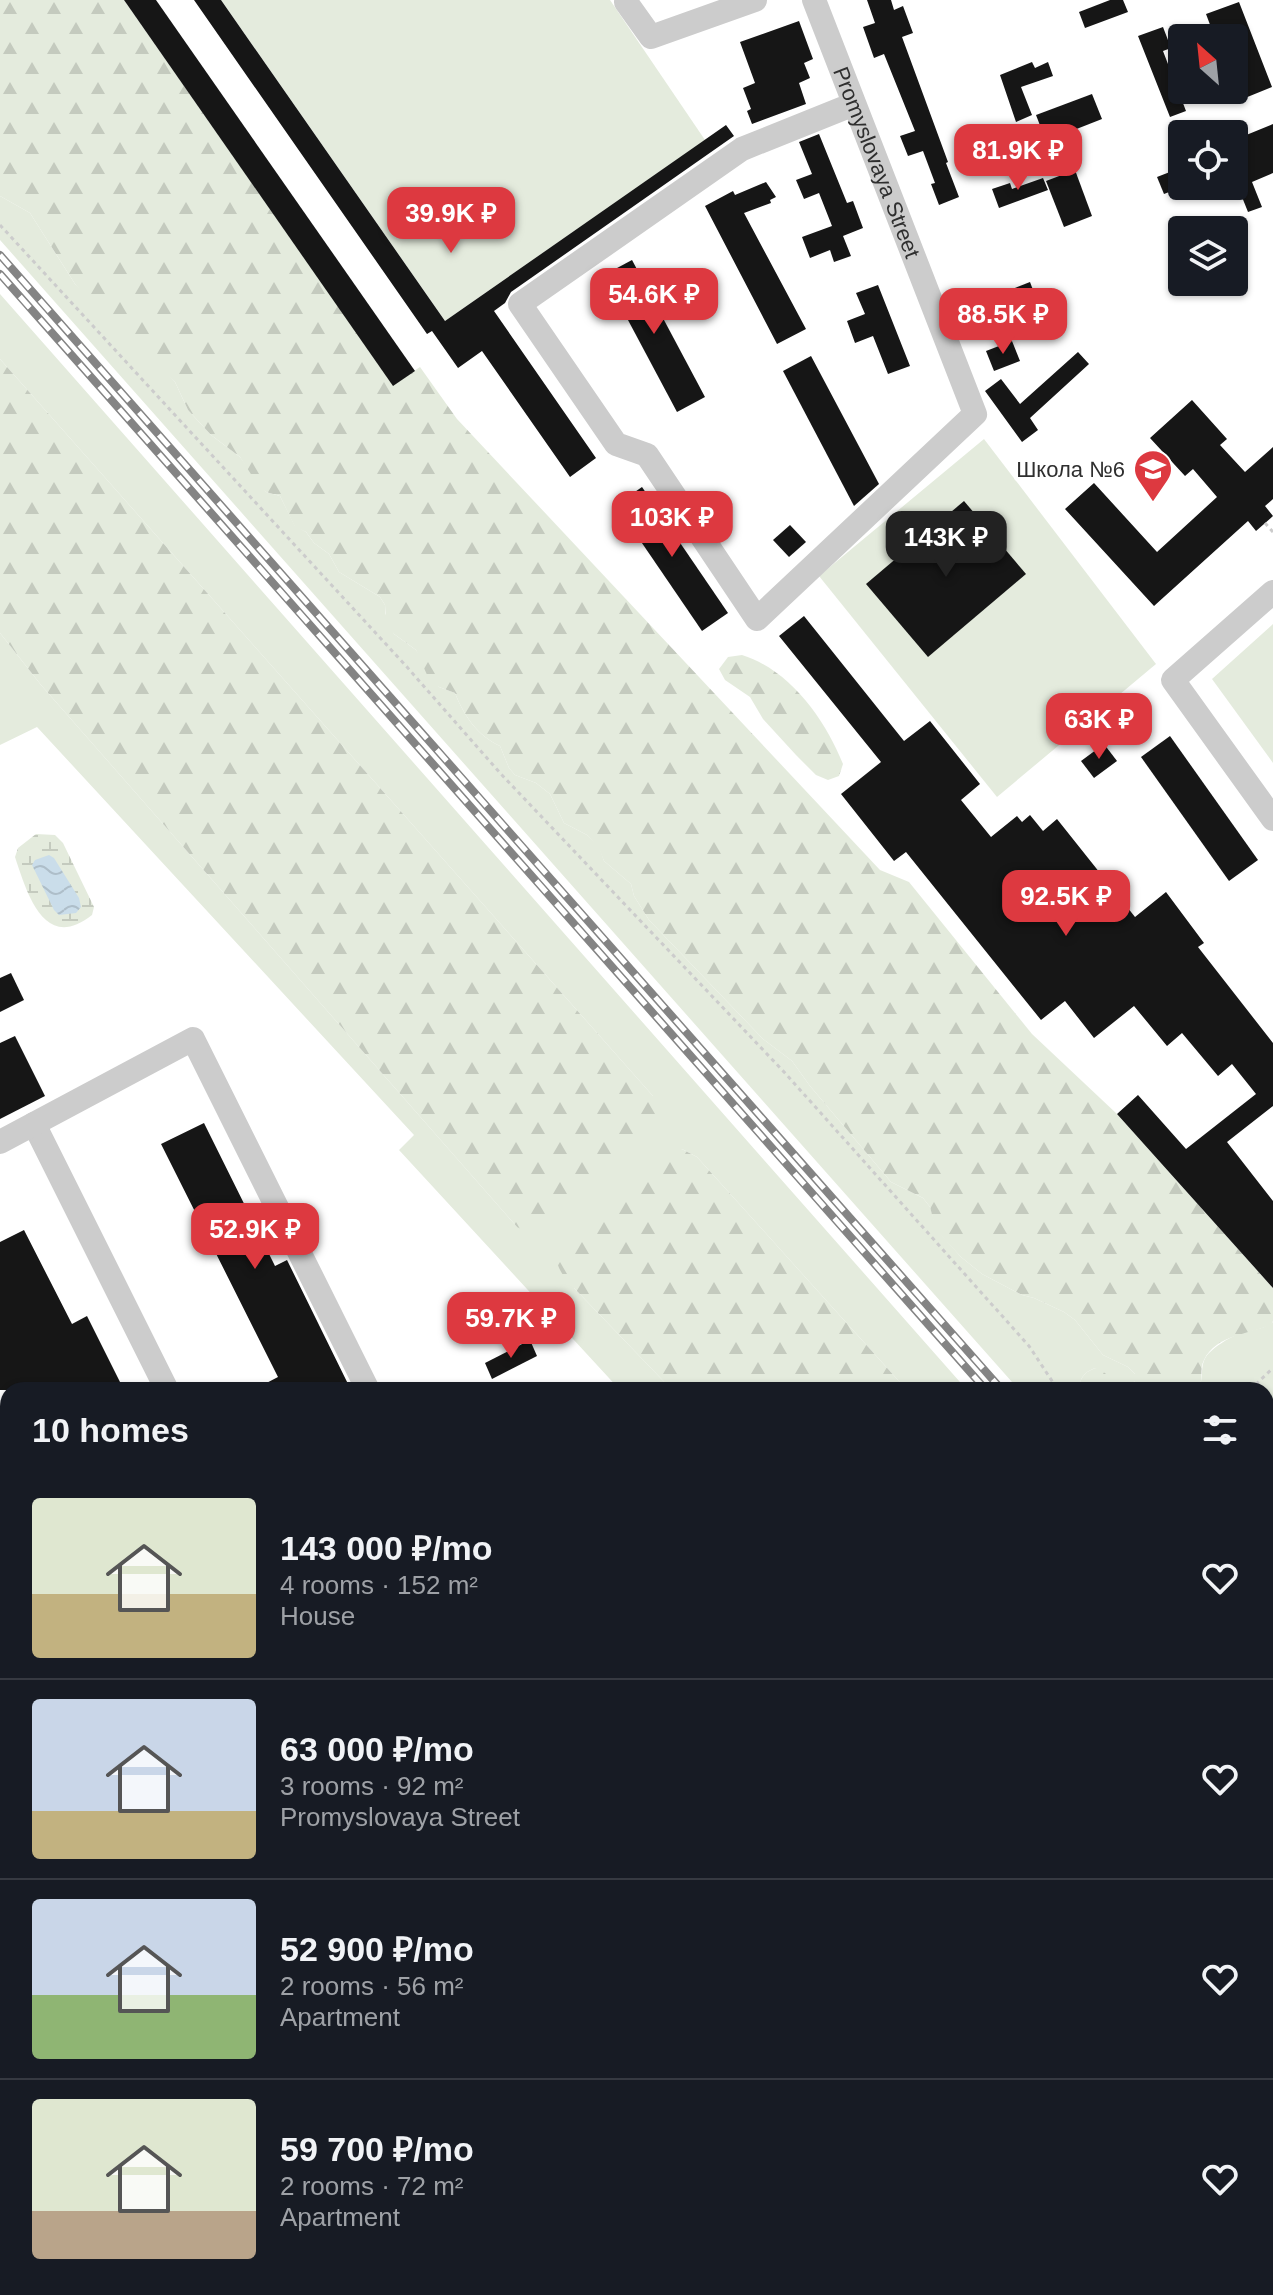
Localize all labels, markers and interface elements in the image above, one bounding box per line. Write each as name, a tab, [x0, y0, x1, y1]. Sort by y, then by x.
north arrow	[1168, 24, 1248, 104]
map controls	[1168, 24, 1248, 296]
street label: Promyslovaya Street	[828, 63, 925, 262]
button: locate	[1168, 120, 1248, 200]
pin: 81.9K ₽	[944, 124, 1092, 192]
text: 81.9K ₽	[972, 135, 1064, 165]
pin: 39.9K ₽	[377, 187, 525, 255]
text: 39.9K ₽	[405, 198, 497, 228]
button: layers	[1168, 216, 1248, 296]
pin: 54.6K ₽	[580, 268, 728, 336]
text: 54.6K ₽	[608, 279, 700, 309]
pin: 88.5K ₽	[929, 288, 1077, 356]
text: 88.5K ₽	[957, 299, 1049, 329]
school or university icon: Школа №6	[1132, 448, 1174, 503]
place label: Школа №6	[1016, 457, 1125, 482]
pin: 103K ₽	[607, 491, 737, 559]
text: 103K ₽	[630, 502, 714, 532]
pin: 143K ₽	[881, 511, 1011, 579]
text: 143K ₽	[904, 522, 988, 552]
pin: 63K ₽	[1043, 693, 1155, 761]
text: 63K ₽	[1064, 704, 1134, 734]
pin: 92.5K ₽	[992, 870, 1140, 938]
text: 92.5K ₽	[1020, 881, 1112, 911]
pin: 52.9K ₽	[181, 1203, 329, 1271]
text: 52.9K ₽	[209, 1214, 301, 1244]
pin: 59.7K ₽	[437, 1292, 585, 1360]
text: 59.7K ₽	[465, 1303, 557, 1333]
icon: filters	[1198, 1408, 1242, 1452]
text: 10 homes	[32, 1411, 189, 1449]
text: 143 000 ₽/mo	[280, 1529, 493, 1567]
icon: home	[96, 1530, 192, 1626]
icon: heart	[1198, 1556, 1242, 1600]
text: 4 rooms · 152 m²	[280, 1570, 478, 1600]
text: House	[280, 1601, 355, 1631]
text: 63 000 ₽/mo	[280, 1730, 474, 1768]
icon: home	[96, 1731, 192, 1827]
icon: heart	[1198, 1757, 1242, 1801]
text: 3 rooms · 92 m²	[280, 1771, 464, 1801]
text: Promyslovaya Street	[280, 1802, 520, 1832]
text: 52 900 ₽/mo	[280, 1930, 474, 1968]
icon: home	[96, 1931, 192, 2027]
icon: heart	[1198, 1957, 1242, 2001]
text: 2 rooms · 56 m²	[280, 1971, 464, 2001]
text: Apartment	[280, 2002, 400, 2032]
text: 59 700 ₽/mo	[280, 2130, 474, 2168]
icon: home	[96, 2131, 192, 2227]
icon: heart	[1198, 2157, 1242, 2201]
text: 2 rooms · 72 m²	[280, 2171, 464, 2201]
text: Apartment	[280, 2202, 400, 2232]

